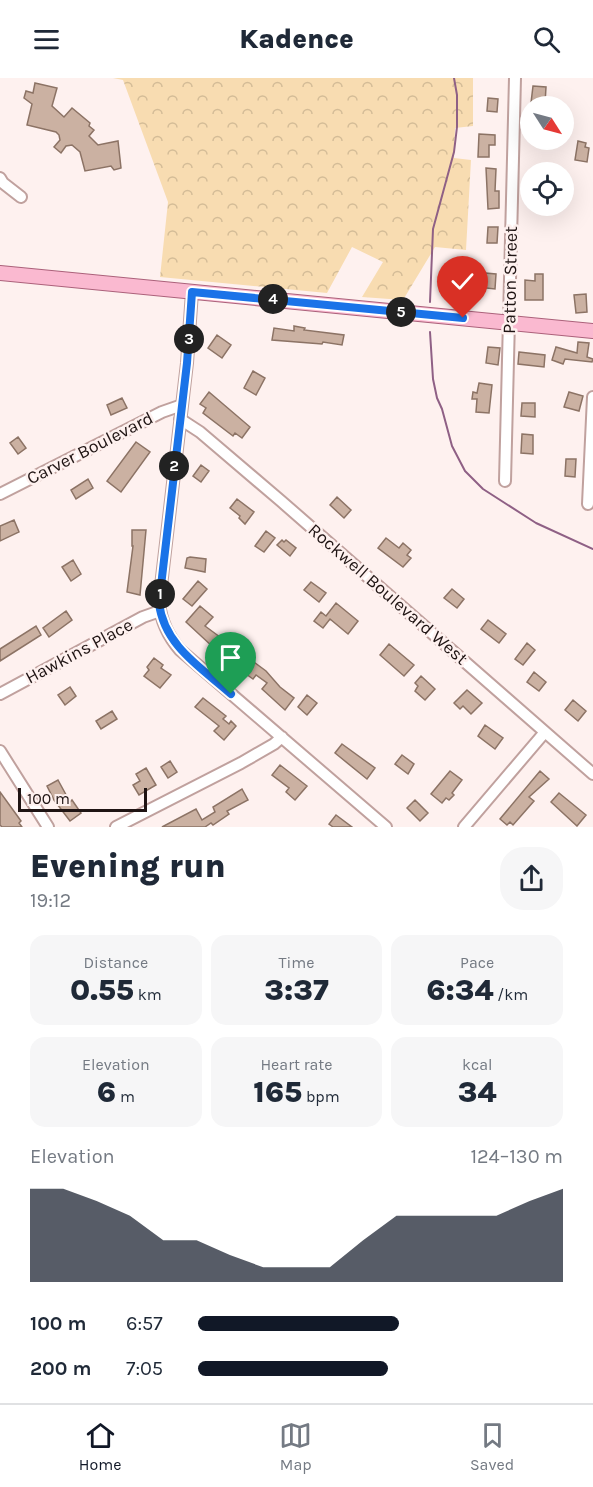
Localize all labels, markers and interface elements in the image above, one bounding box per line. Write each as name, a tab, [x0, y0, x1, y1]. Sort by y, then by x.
icon: menu	[30, 23, 63, 56]
text: Kadence	[239, 23, 354, 55]
icon: search	[530, 23, 563, 56]
north arrow	[520, 96, 574, 150]
map controls	[520, 96, 574, 216]
button: locate	[520, 162, 574, 216]
street label: Patton Street	[498, 226, 522, 334]
pin	[437, 256, 488, 318]
icon: check	[446, 265, 479, 298]
pin: 4	[258, 284, 288, 314]
text: 4	[268, 289, 278, 308]
pin: 5	[386, 297, 416, 327]
text: 5	[396, 302, 406, 321]
pin: 3	[174, 324, 204, 354]
text: 3	[184, 329, 194, 348]
street label: Carver Boulevard	[23, 407, 157, 489]
pin: 2	[159, 451, 189, 481]
text: 2	[169, 456, 179, 475]
street label: Rockwell Boulevard West	[304, 519, 473, 670]
pin: 1	[145, 579, 175, 609]
text: 1	[157, 584, 163, 603]
street label: Hawkins Place	[22, 613, 136, 689]
pin	[205, 632, 256, 694]
icon: arrive	[214, 641, 247, 674]
scale bar	[18, 785, 147, 812]
text: 100 m	[27, 789, 70, 808]
text: Evening run	[30, 847, 226, 885]
button: share	[500, 847, 563, 910]
text: 19:12	[30, 889, 71, 912]
text: Distance	[83, 953, 148, 972]
text: Time	[279, 953, 314, 972]
text: Pace	[460, 953, 494, 972]
text: 0.55	[70, 972, 134, 1008]
text: 3:37	[264, 972, 329, 1008]
text: 6:34	[426, 972, 493, 1008]
text: km	[134, 985, 162, 1004]
text: /km	[493, 985, 528, 1004]
text: Elevation	[82, 1055, 150, 1074]
text: Heart rate	[260, 1055, 333, 1074]
text: kcal	[462, 1055, 492, 1074]
text: 6	[97, 1074, 116, 1110]
text: 165	[253, 1074, 302, 1110]
text: 34	[458, 1074, 496, 1110]
text: m	[116, 1087, 135, 1106]
text: bpm	[302, 1087, 340, 1106]
text: Elevation	[30, 1145, 115, 1168]
text: 124–130 m	[470, 1145, 563, 1168]
text: 100 m	[30, 1312, 86, 1335]
text: 6:57	[126, 1312, 163, 1335]
text: 200 m	[30, 1357, 91, 1380]
text: 7:05	[126, 1357, 163, 1380]
tab: Home	[79, 1419, 121, 1474]
tab: Map	[279, 1419, 312, 1474]
tab: Saved	[470, 1419, 514, 1474]

